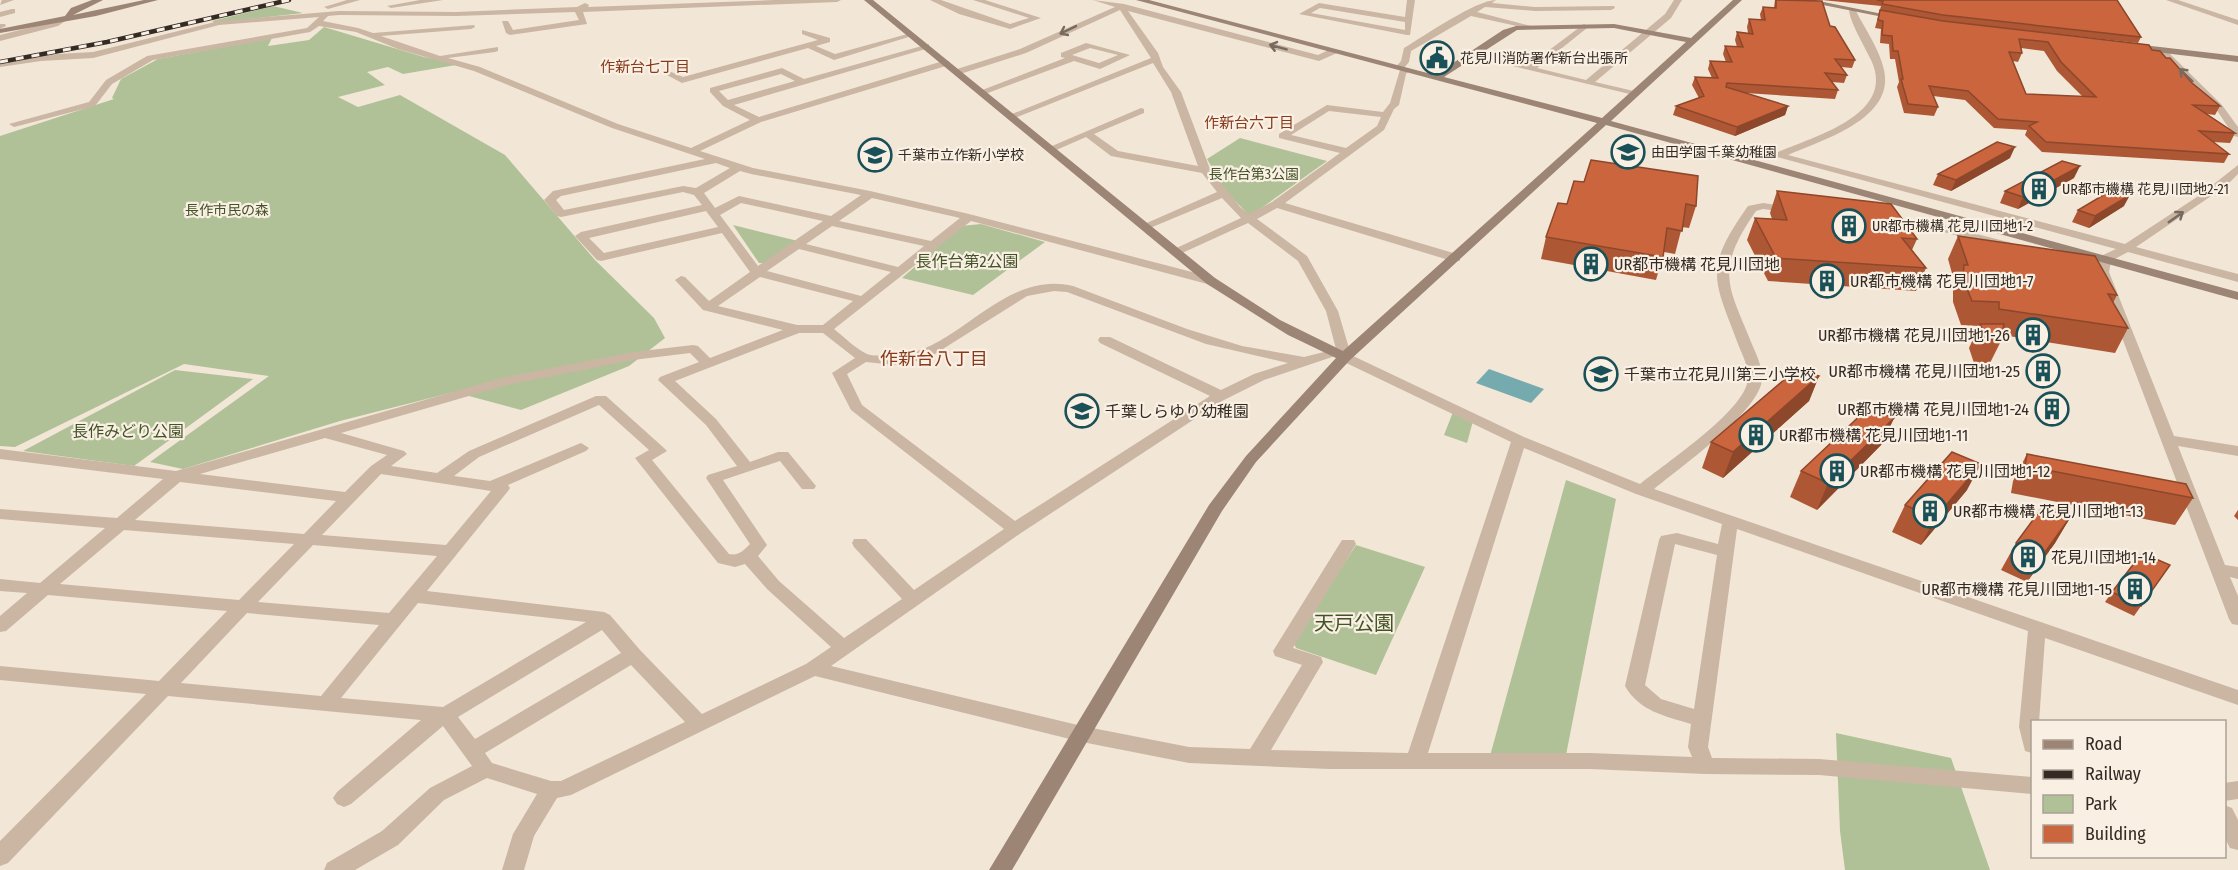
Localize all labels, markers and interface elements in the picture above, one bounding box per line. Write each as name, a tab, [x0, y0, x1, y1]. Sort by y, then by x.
one-way arrow	[1060, 24, 1077, 36]
public building icon: 花見川消防署作新台出張所	[1419, 40, 1455, 76]
one-way arrow	[1269, 41, 1288, 52]
place label: 花見川消防署作新台出張所	[1460, 50, 1628, 67]
district label: 作新台七丁目	[600, 58, 690, 76]
one-way arrow	[2179, 68, 2194, 83]
district label: 作新台六丁目	[1204, 114, 1294, 132]
school or university icon: 由田学園千葉幼稚園	[1610, 134, 1646, 170]
school or university icon: 千葉市立作新小学校	[857, 137, 893, 173]
place label: 由田学園千葉幼稚園	[1651, 144, 1777, 161]
place label: 千葉市立作新小学校	[898, 147, 1024, 164]
park label: 長作台第3公園	[1209, 166, 1299, 183]
building icon: UR都市機構 花見川団地2-21	[2021, 171, 2057, 207]
place label: UR都市機構 花見川団地2-21	[2062, 181, 2229, 198]
park label: 長作市民の森	[185, 202, 269, 219]
building icon: UR都市機構 花見川団地1-2	[1831, 208, 1867, 244]
one-way arrow	[2167, 211, 2183, 223]
place label: UR都市機構 花見川団地1-2	[1872, 218, 2033, 235]
building icon: UR都市機構 花見川団地	[1573, 246, 1609, 282]
park label: 長作台第2公園	[915, 252, 1019, 271]
place label: UR都市機構 花見川団地	[1614, 255, 1780, 274]
building icon: UR都市機構 花見川団地1-7	[1809, 263, 1845, 299]
place label: UR都市機構 花見川団地1-7	[1850, 272, 2034, 291]
building icon: UR都市機構 花見川団地1-26	[2015, 317, 2051, 353]
place label: UR都市機構 花見川団地1-26	[1818, 326, 2010, 345]
district label: 作新台八丁目	[880, 348, 988, 370]
building icon: UR都市機構 花見川団地1-25	[2025, 353, 2061, 389]
school or university icon: 千葉市立花見川第三小学校	[1583, 356, 1619, 392]
place label: UR都市機構 花見川団地1-25	[1829, 362, 2020, 381]
place label: 千葉市立花見川第三小学校	[1624, 365, 1816, 384]
building icon: UR都市機構 花見川団地1-24	[2034, 391, 2070, 427]
school or university icon: 千葉しらゆり幼稚園	[1064, 393, 1100, 429]
place label: UR都市機構 花見川団地1-24	[1837, 400, 2029, 419]
place label: 千葉しらゆり幼稚園	[1105, 402, 1249, 421]
building icon: UR都市機構 花見川団地1-11	[1738, 417, 1774, 453]
park label: 長作みどり公園	[72, 422, 184, 441]
place label: UR都市機構 花見川団地1-11	[1779, 426, 1968, 445]
building icon: UR都市機構 花見川団地1-12	[1819, 453, 1855, 489]
place label: UR都市機構 花見川団地1-12	[1860, 462, 2050, 481]
building icon: UR都市機構 花見川団地1-13	[1912, 493, 1948, 529]
place label: UR都市機構 花見川団地1-13	[1953, 502, 2143, 521]
building icon: 花見川団地1-14	[2010, 539, 2046, 575]
place label: 花見川団地1-14	[2051, 548, 2156, 567]
building icon: UR都市機構 花見川団地1-15	[2117, 571, 2153, 607]
place label: UR都市機構 花見川団地1-15	[1922, 580, 2112, 599]
park label: 天戸公園	[1314, 611, 1394, 635]
legend	[2031, 720, 2226, 858]
text: Road	[2085, 733, 2122, 755]
text: Railway	[2085, 763, 2141, 785]
text: Park	[2085, 793, 2118, 815]
text: Building	[2085, 823, 2146, 845]

